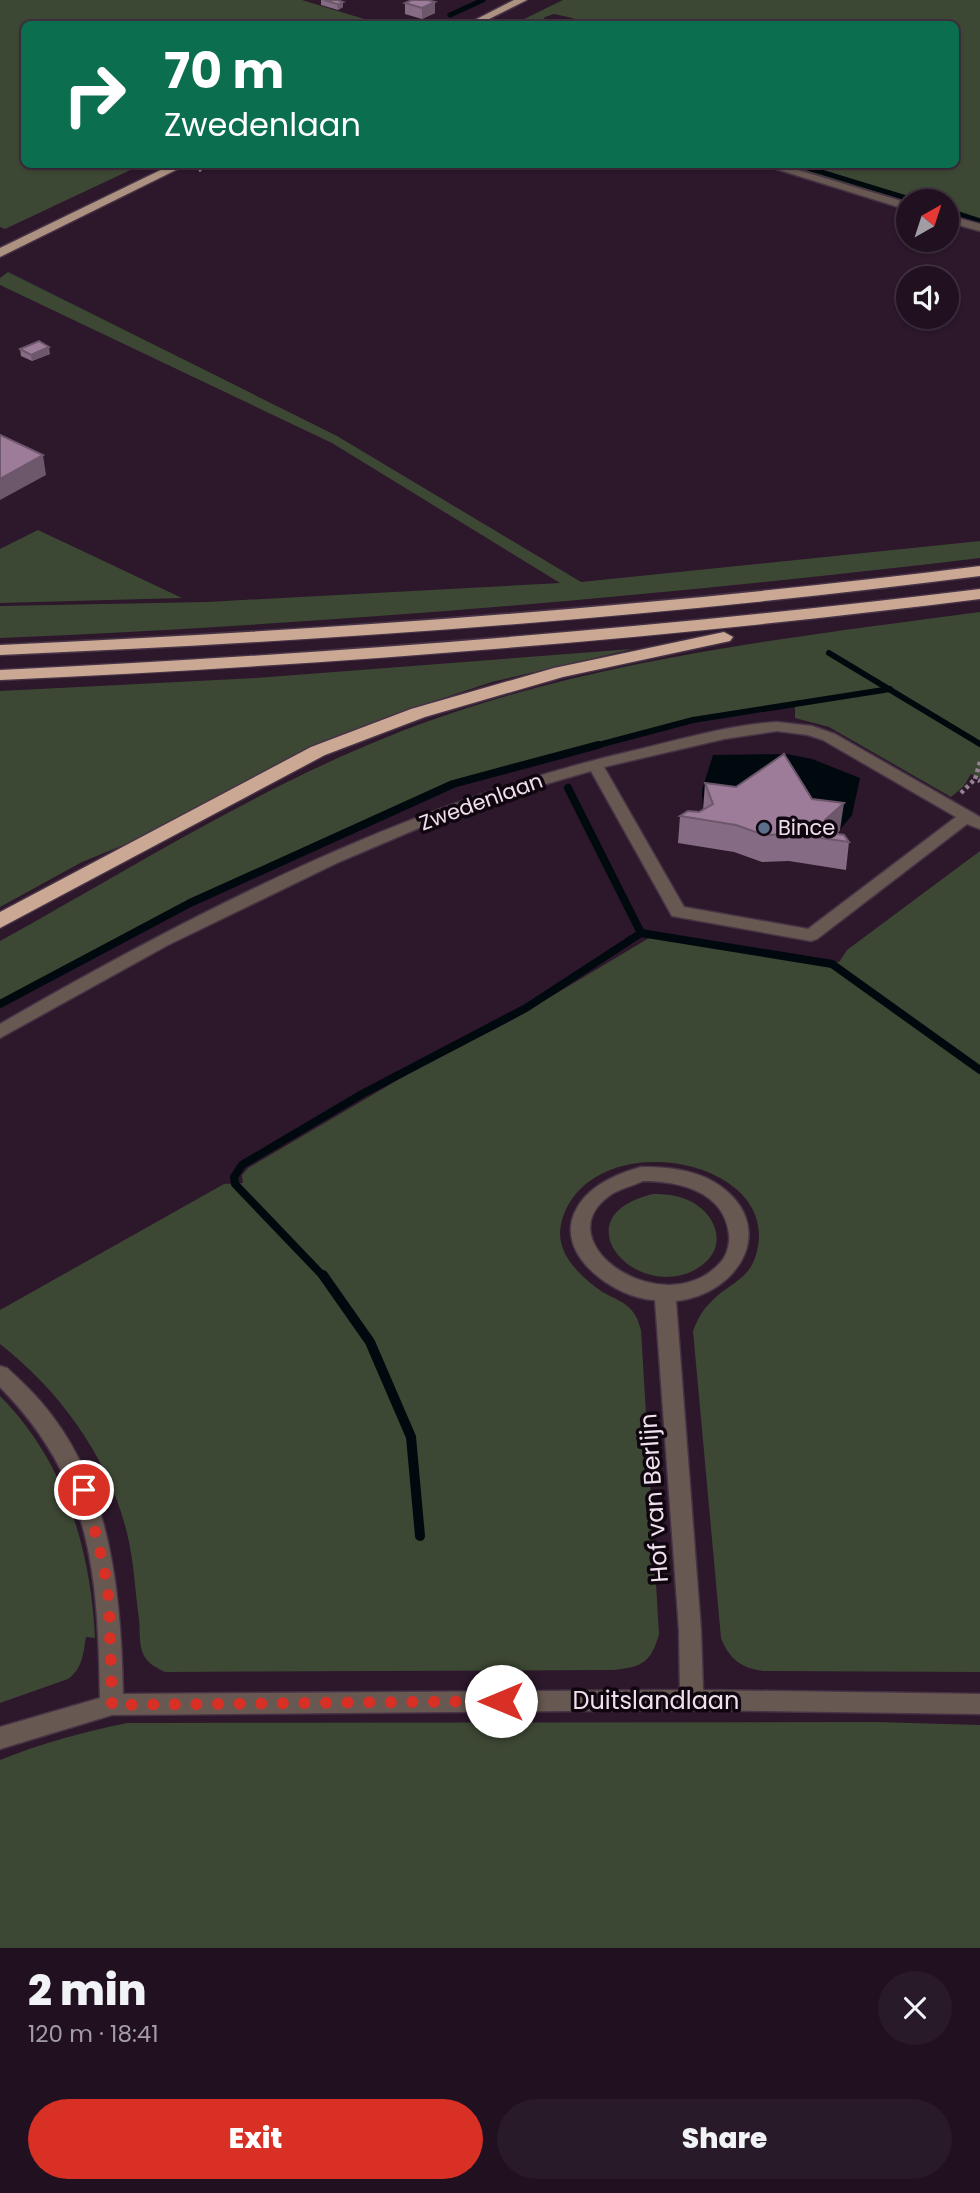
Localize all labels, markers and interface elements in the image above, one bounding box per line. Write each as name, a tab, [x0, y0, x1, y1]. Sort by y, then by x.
text: 70 m	[164, 37, 284, 105]
icon: right	[49, 49, 140, 140]
text: Zwedenlaan	[164, 102, 361, 147]
north arrow	[896, 189, 959, 252]
map controls	[896, 189, 959, 329]
button: sound	[896, 266, 959, 329]
street label: Zwedenlaan	[415, 766, 547, 837]
place label: Bince	[778, 813, 835, 842]
marker: Bince	[756, 820, 772, 836]
street label: Hof van Berlijn	[631, 1412, 676, 1584]
pin	[54, 1460, 114, 1520]
icon: arrive	[65, 1471, 103, 1509]
position arrow	[464, 1664, 538, 1738]
street label: Duitslandlaan	[573, 1684, 739, 1717]
text: 2 min	[28, 1961, 146, 2020]
button: close	[878, 1971, 952, 2045]
text: 120 m · 18:41	[28, 2018, 159, 2050]
button: Exit	[28, 2099, 483, 2179]
button: Share	[497, 2099, 952, 2179]

